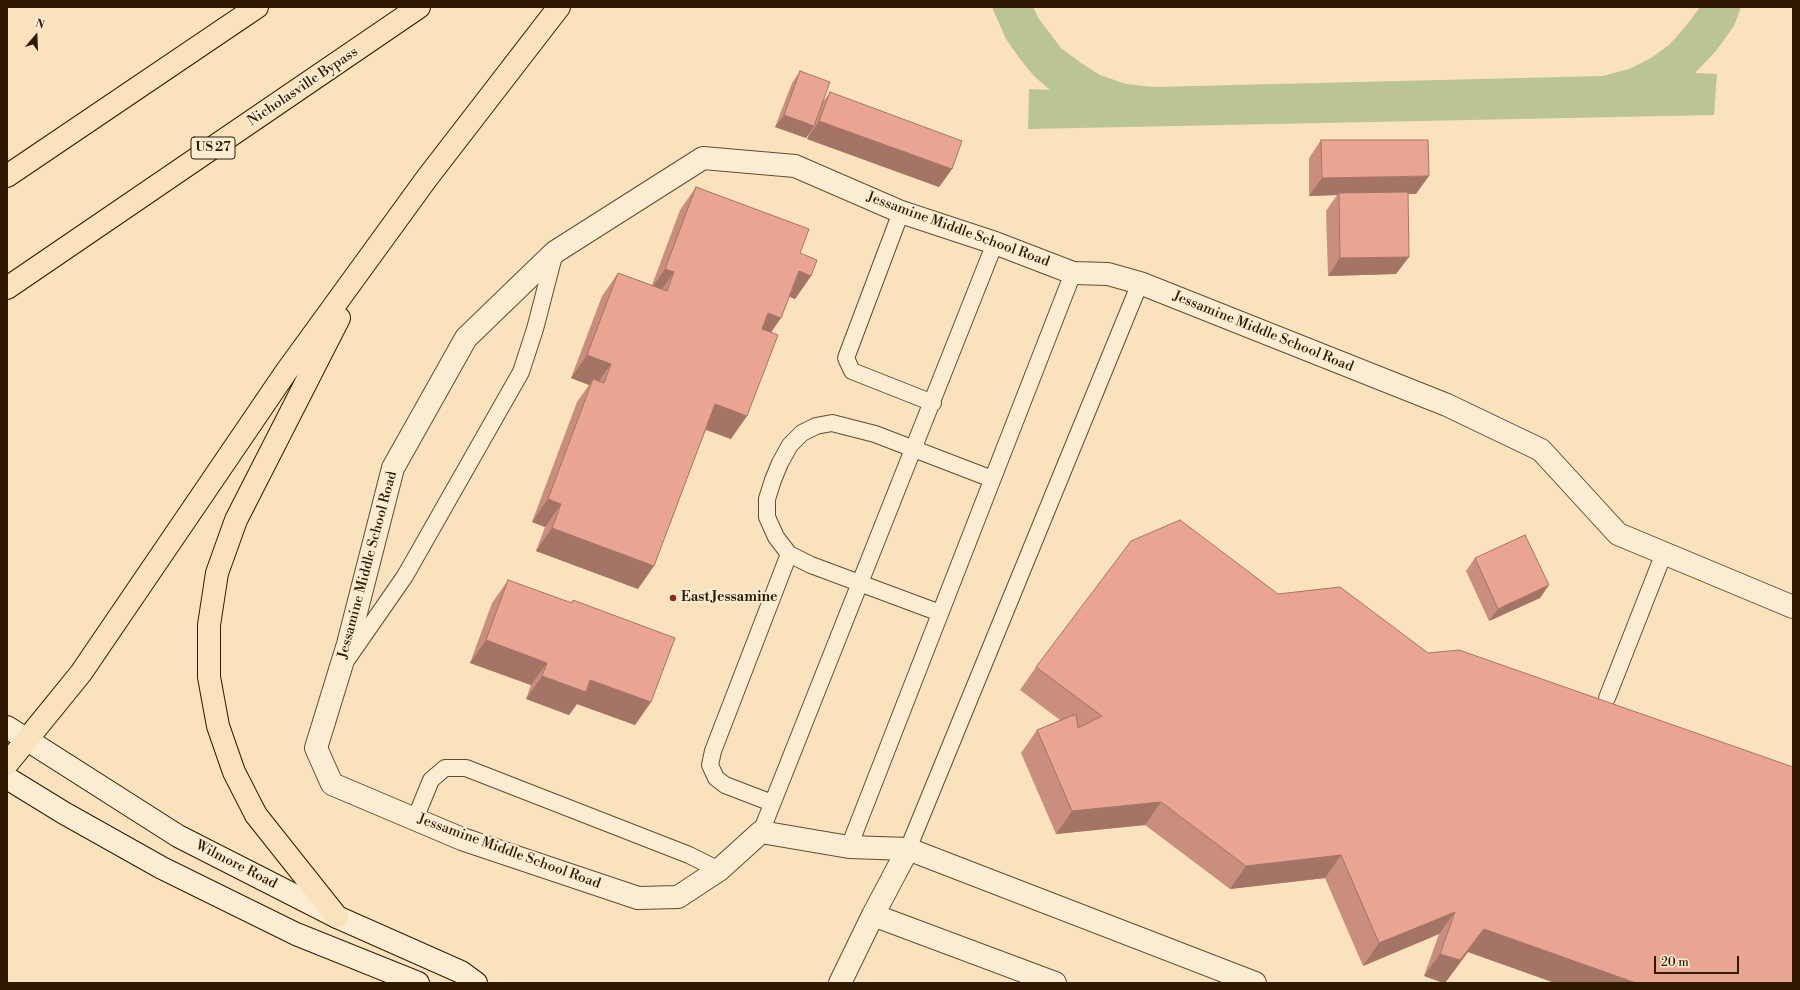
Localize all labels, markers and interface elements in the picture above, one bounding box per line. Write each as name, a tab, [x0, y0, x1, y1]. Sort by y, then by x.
north arrow	[16, 16, 56, 56]
text: N	[34, 17, 46, 33]
street label: Nicholasville Bypass	[245, 44, 361, 130]
road number: US 27	[191, 137, 235, 159]
street label: Jessamine Middle School Road	[864, 189, 1052, 271]
street label: Jessamine Middle School Road	[1170, 288, 1356, 376]
street label: Jessamine Middle School Road	[335, 470, 401, 660]
place label: East Jessamine	[681, 590, 778, 606]
marker: East Jessamine	[668, 593, 678, 603]
street label: Jessamine Middle School Road	[415, 811, 603, 893]
street label: Wilmore Road	[192, 837, 280, 893]
scale bar	[1656, 948, 1741, 974]
text: 20 m	[1661, 955, 1689, 970]

